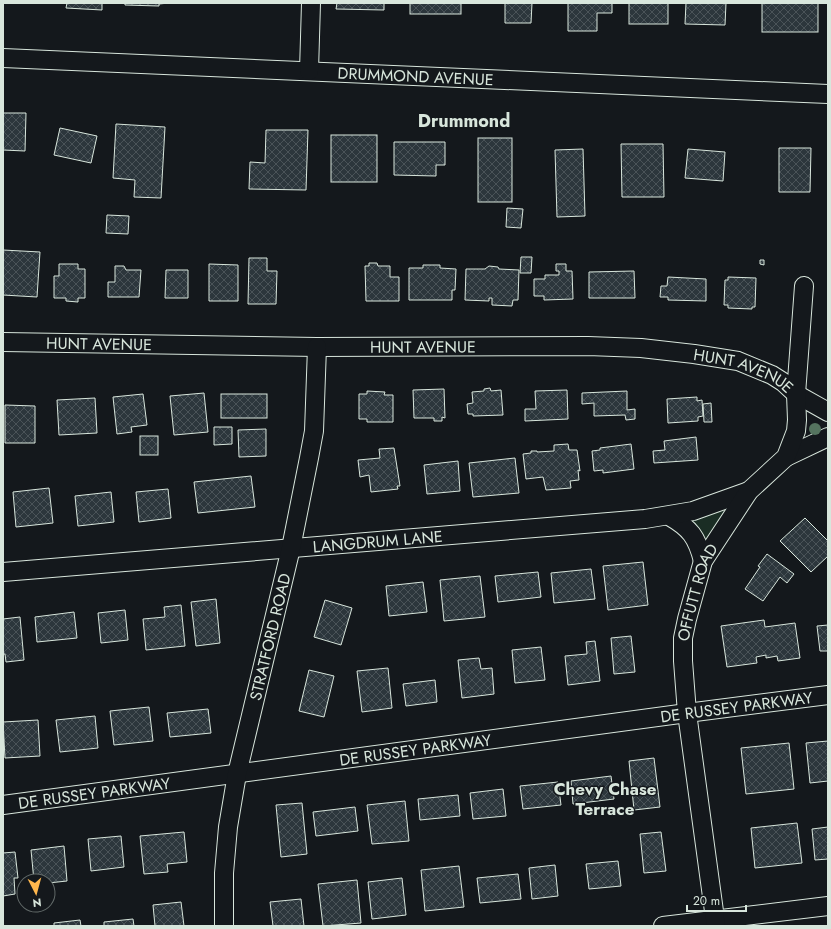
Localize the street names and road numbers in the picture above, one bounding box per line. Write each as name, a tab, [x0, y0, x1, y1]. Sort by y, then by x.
street label: DRUMMOND AVENUE	[337, 61, 494, 91]
street label: HUNT AVENUE	[46, 331, 152, 356]
street label: HUNT AVENUE	[370, 335, 476, 358]
street label: HUNT AVENUE	[692, 343, 799, 398]
street label: LANGDRUM LANE	[312, 524, 444, 558]
street label: OFFUTT ROAD	[671, 539, 723, 643]
street label: STRATFORD ROAD	[243, 571, 296, 703]
street label: DE RUSSEY PARKWAY	[659, 686, 814, 728]
street label: DE RUSSEY PARKWAY	[338, 728, 493, 771]
street label: DE RUSSEY PARKWAY	[17, 771, 172, 814]

